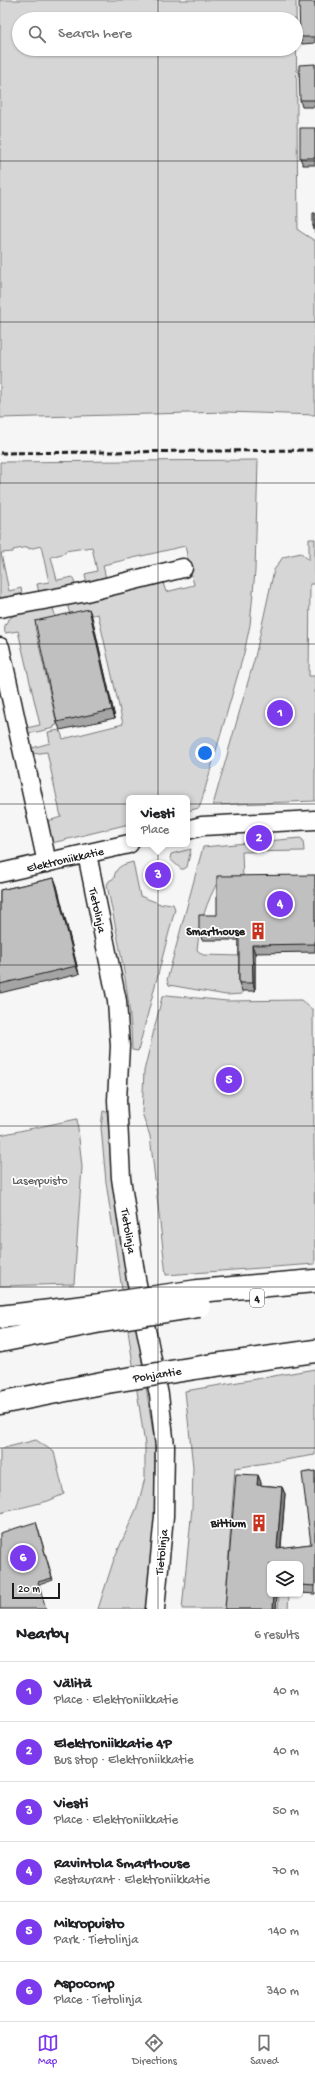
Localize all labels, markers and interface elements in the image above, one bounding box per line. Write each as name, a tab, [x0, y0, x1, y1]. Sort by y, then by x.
search box	[12, 12, 303, 56]
icon: search	[26, 23, 48, 45]
text: Search here	[58, 25, 132, 43]
pin: 1	[267, 698, 293, 728]
your location	[195, 743, 215, 763]
popup	[126, 795, 190, 847]
text: Viesti	[141, 805, 175, 823]
text: Place	[141, 823, 169, 838]
pin: 2	[246, 823, 272, 853]
street label: Elektroniikkatie	[25, 845, 106, 877]
pin: 3	[145, 860, 171, 890]
street label: Tietolinja	[84, 886, 108, 935]
pin: 4	[267, 889, 293, 919]
building icon: Smarthouse	[248, 921, 268, 941]
place label: Smarthouse	[186, 926, 246, 940]
pin: 5	[216, 1065, 242, 1095]
park label: Laserpuisto	[12, 1175, 68, 1189]
street label: Tietolinja	[116, 1207, 138, 1255]
road number: 4	[250, 1289, 264, 1307]
street label: Pohjantie	[131, 1365, 183, 1387]
building icon: Bittium	[249, 1513, 269, 1533]
place label: Bittium	[210, 1518, 246, 1532]
street label: Tietolinja	[154, 1528, 172, 1577]
pin: 6	[10, 1543, 36, 1573]
map controls	[267, 1561, 303, 1597]
button: layers	[267, 1561, 303, 1597]
scale bar	[12, 1581, 60, 1600]
text: 20 m	[18, 1584, 40, 1596]
text: Nearby	[16, 1625, 69, 1645]
text: 6 results	[254, 1628, 299, 1643]
text: Välitä	[54, 1675, 92, 1693]
text: 1	[26, 1684, 32, 1699]
text: 40 m	[273, 1684, 299, 1699]
text: Place · Elektroniikkatie	[54, 1693, 178, 1708]
text: Elektroniikkatie 4P	[54, 1735, 172, 1753]
text: 2	[26, 1744, 32, 1759]
text: 40 m	[273, 1744, 299, 1759]
text: Bus stop · Elektroniikkatie	[54, 1753, 194, 1768]
text: Viesti	[54, 1795, 88, 1813]
text: 3	[26, 1804, 32, 1819]
text: 50 m	[272, 1804, 299, 1819]
text: Place · Elektroniikkatie	[54, 1813, 178, 1828]
text: Ravintola Smarthouse	[54, 1855, 190, 1873]
text: 4	[26, 1864, 32, 1879]
text: 70 m	[273, 1864, 299, 1879]
text: Restaurant · Elektroniikkatie	[54, 1873, 210, 1888]
text: Mikropuisto	[54, 1915, 125, 1933]
text: 5	[26, 1924, 32, 1939]
text: 140 m	[268, 1924, 299, 1939]
text: Park · Tietolinja	[54, 1933, 138, 1948]
text: Aspocomp	[54, 1975, 114, 1993]
text: 6	[26, 1984, 32, 1999]
text: 340 m	[266, 1984, 299, 1999]
text: Place · Tietolinja	[54, 1993, 142, 2008]
tab: Map	[37, 2032, 59, 2068]
tab: Directions	[132, 2032, 177, 2068]
tab: Saved	[250, 2032, 278, 2068]

